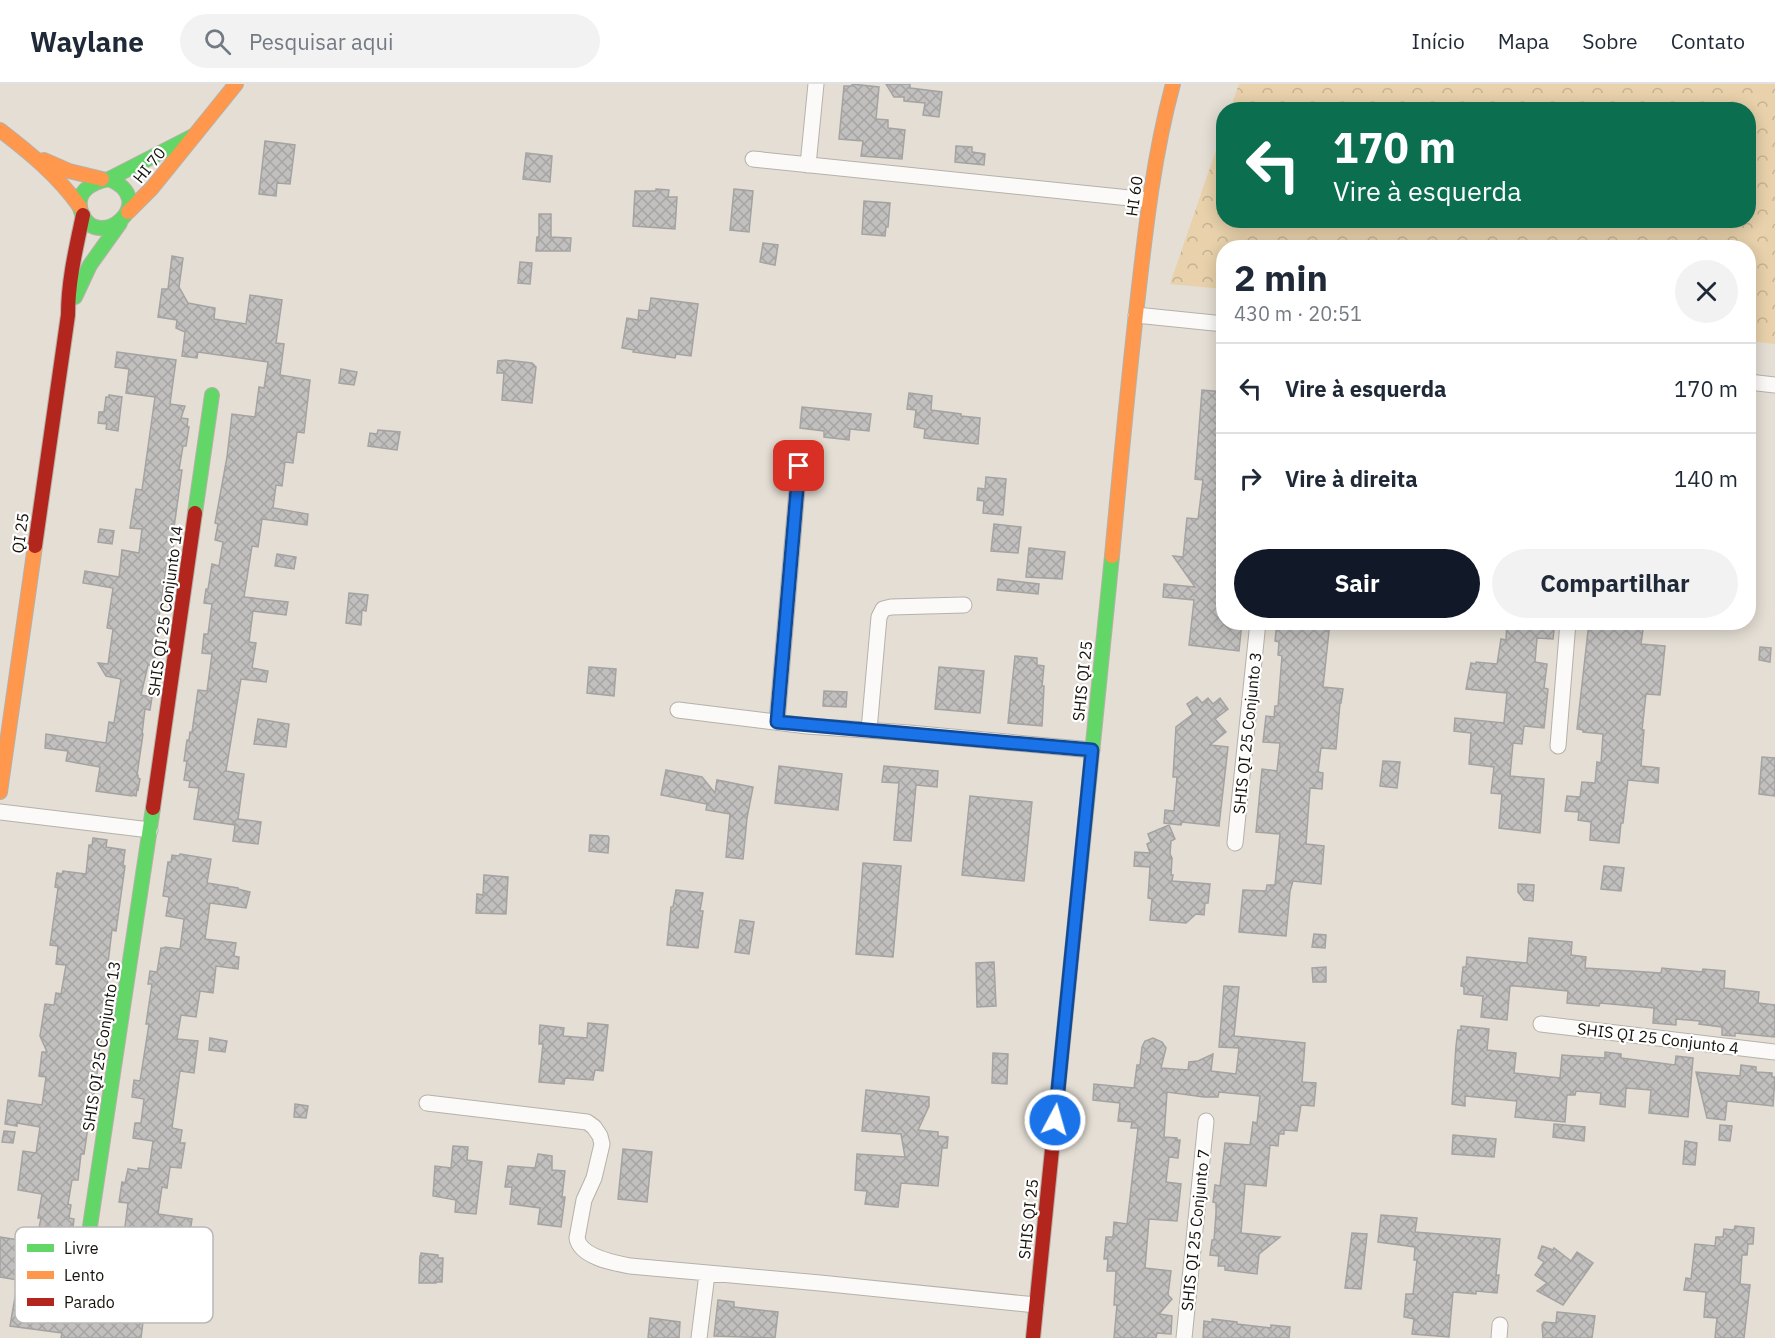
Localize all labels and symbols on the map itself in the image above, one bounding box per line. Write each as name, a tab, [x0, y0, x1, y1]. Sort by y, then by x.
street label: HI 70	[128, 143, 170, 187]
street label: HI 60	[1121, 174, 1147, 218]
pin	[773, 440, 824, 491]
street label: QI 25	[7, 511, 33, 555]
street label: SHIS QI 25 Conjunto 14	[143, 524, 187, 698]
street label: SHIS QI 25	[1068, 640, 1096, 722]
street label: SHIS QI 25 Conjunto 3	[1229, 651, 1265, 815]
street label: SHIS QI 25 Conjunto 13	[78, 959, 124, 1133]
street label: SHIS QI 25 Conjunto 4	[1576, 1018, 1740, 1058]
position arrow	[1023, 1088, 1087, 1152]
street label: SHIS QI 25 Conjunto 7	[1177, 1148, 1213, 1312]
street label: SHIS QI 25	[1014, 1178, 1042, 1260]
legend	[15, 1227, 213, 1323]
text: Livre	[64, 1238, 99, 1258]
text: Lento	[64, 1265, 104, 1285]
text: Parado	[64, 1292, 115, 1312]

